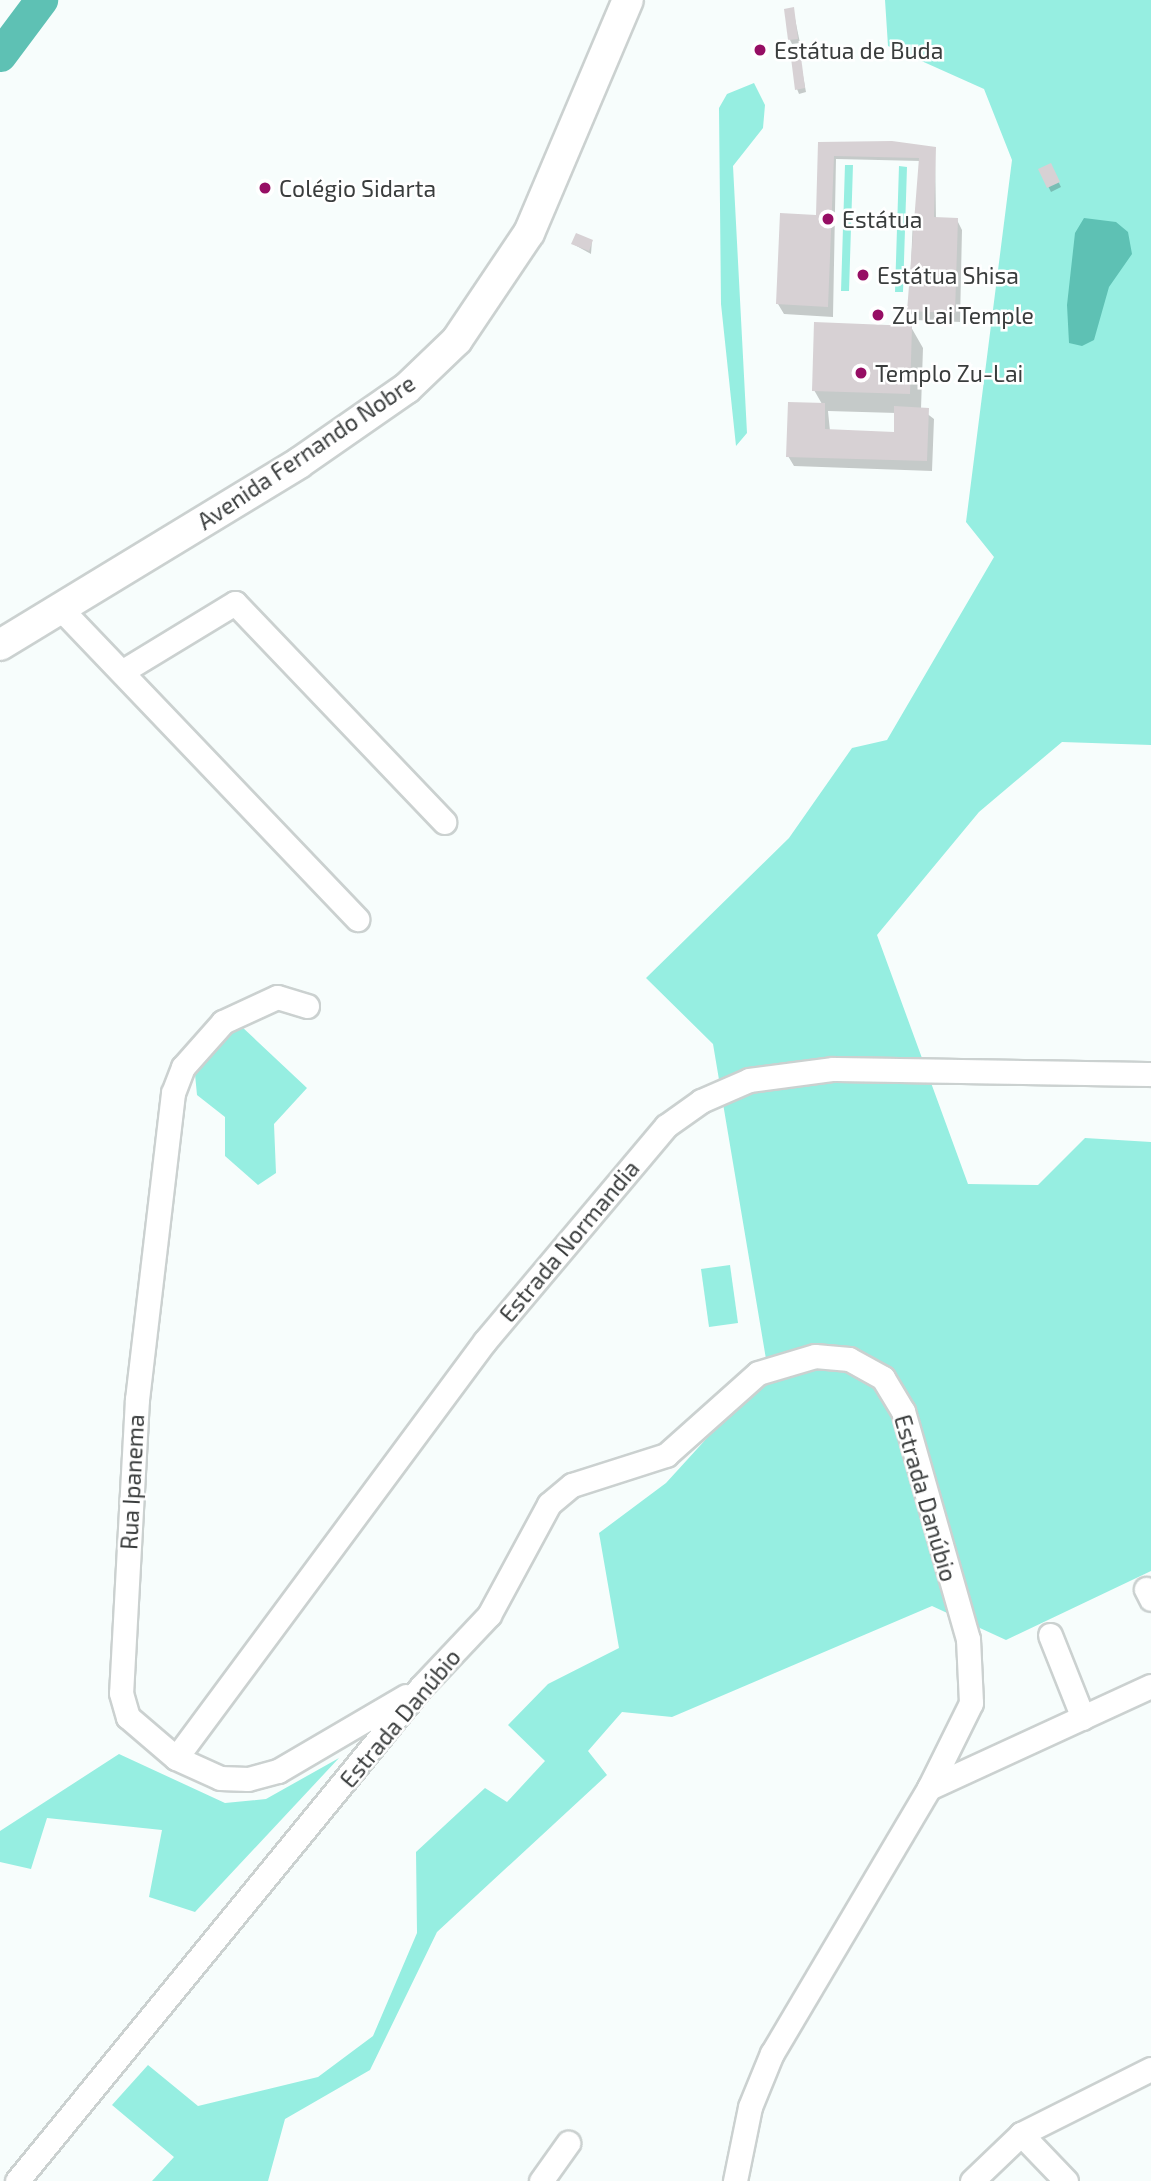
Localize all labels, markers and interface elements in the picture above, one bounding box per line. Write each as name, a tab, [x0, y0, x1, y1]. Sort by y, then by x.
place label: Estátua de Buda	[774, 36, 943, 64]
marker: Estátua de Buda	[752, 42, 768, 58]
place label: Colégio Sidarta	[279, 174, 436, 202]
marker: Colégio Sidarta	[257, 180, 273, 196]
place label: Estátua	[842, 205, 922, 233]
marker: Estátua	[820, 211, 836, 227]
place label: Estátua Shisa	[877, 261, 1019, 289]
marker: Estátua Shisa	[855, 267, 871, 283]
place label: Zu Lai Temple	[892, 301, 1034, 329]
marker: Zu Lai Temple	[870, 307, 886, 323]
place label: Templo Zu-Lai	[875, 359, 1023, 387]
marker: Templo Zu-Lai	[853, 365, 869, 381]
street label: Avenida Fernando Nobre	[192, 369, 420, 535]
street label: Estrada Normandia	[493, 1155, 645, 1327]
street label: Estrada Danúbio	[889, 1411, 963, 1585]
street label: Rua Ipanema	[115, 1414, 149, 1550]
street label: Estrada Danúbio	[334, 1643, 466, 1793]

